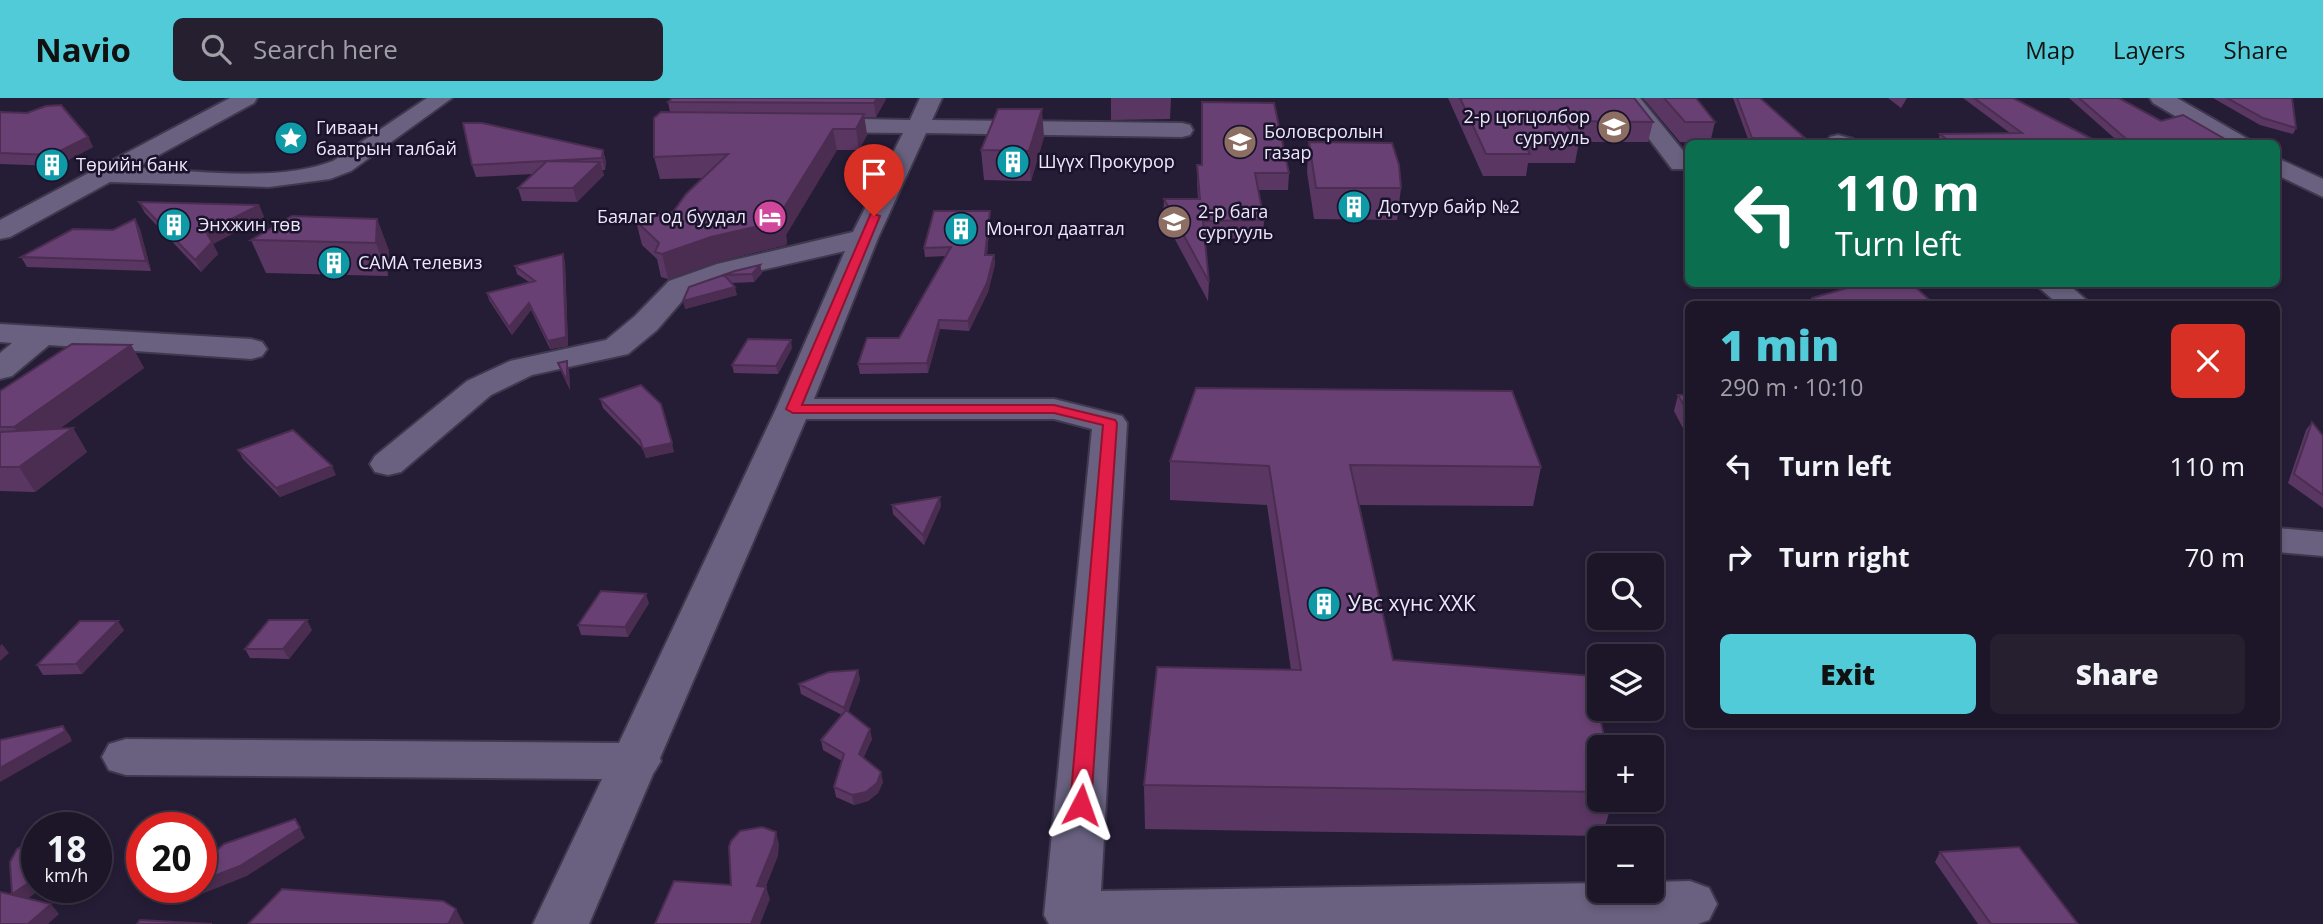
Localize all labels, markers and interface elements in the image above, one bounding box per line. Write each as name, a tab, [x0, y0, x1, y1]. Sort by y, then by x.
search box	[173, 18, 663, 81]
text: Navio	[35, 27, 131, 72]
icon: search	[197, 30, 235, 68]
text: Search here	[253, 31, 398, 67]
text: Map	[2025, 33, 2075, 66]
text: Layers	[2113, 33, 2186, 66]
text: Share	[2224, 33, 2288, 66]
place label: 2-р цогцолбор сургууль	[1463, 104, 1590, 149]
school or university icon: 2-р цогцолбор сургууль	[1595, 108, 1633, 146]
place label: Гиваан баатрын талбай	[316, 115, 457, 160]
place icon: Гиваан баатрын талбай	[272, 119, 310, 157]
place label: Боловсролын газар	[1264, 119, 1383, 164]
school or university icon: Боловсролын газар	[1221, 123, 1259, 161]
building icon: Шүүх Прокурор	[994, 143, 1032, 181]
pin	[844, 144, 904, 216]
building icon: Төрийн банк	[33, 146, 71, 184]
place label: Шүүх Прокурор	[1038, 149, 1175, 173]
place label: Төрийн банк	[76, 152, 189, 176]
icon: arrive	[855, 155, 893, 193]
text: 110 m	[1835, 159, 1980, 225]
icon: left	[1720, 168, 1811, 259]
building icon: Дотуур байр №2	[1335, 188, 1373, 226]
place label: Дотуур байр №2	[1378, 194, 1520, 218]
hotel icon: Баялаг од буудал	[751, 198, 789, 236]
place label: 2-р бага сургууль	[1198, 199, 1273, 244]
school or university icon: 2-р бага сургууль	[1155, 203, 1193, 241]
place label: Баялаг од буудал	[597, 204, 746, 228]
building icon: Энхжин төв	[155, 206, 193, 244]
building icon: Монгол даатгал	[942, 210, 980, 248]
place label: Энхжин төв	[198, 212, 301, 236]
place label: Монгол даатгал	[986, 216, 1125, 240]
text: Turn left	[1835, 222, 1961, 265]
building icon: САМА телевиз	[315, 244, 353, 282]
place label: САМА телевиз	[358, 250, 482, 274]
text: 1 min	[1720, 316, 1839, 373]
button: close	[2171, 324, 2245, 398]
text: 290 m · 10:10	[1720, 371, 1863, 403]
icon: left	[1720, 447, 1758, 485]
text: Turn left	[1779, 448, 1891, 484]
text: 110 m	[2170, 448, 2245, 484]
icon: right	[1720, 538, 1758, 576]
text: Turn right	[1779, 539, 1910, 575]
text: 70 m	[2184, 539, 2245, 575]
map controls	[1587, 553, 1664, 903]
button: search	[1587, 553, 1664, 630]
building icon: Увс хүнс ХХК	[1305, 585, 1343, 623]
place label: Увс хүнс ХХК	[1348, 589, 1476, 617]
button: Exit	[1720, 634, 1976, 714]
button: Share	[1990, 634, 2245, 714]
button: layers	[1587, 644, 1664, 721]
button: +	[1587, 735, 1664, 812]
position arrow	[1044, 768, 1118, 842]
speed limit sign: 20	[126, 812, 217, 903]
text: 18	[46, 825, 87, 872]
button: −	[1587, 826, 1664, 903]
text: km/h	[45, 863, 88, 887]

